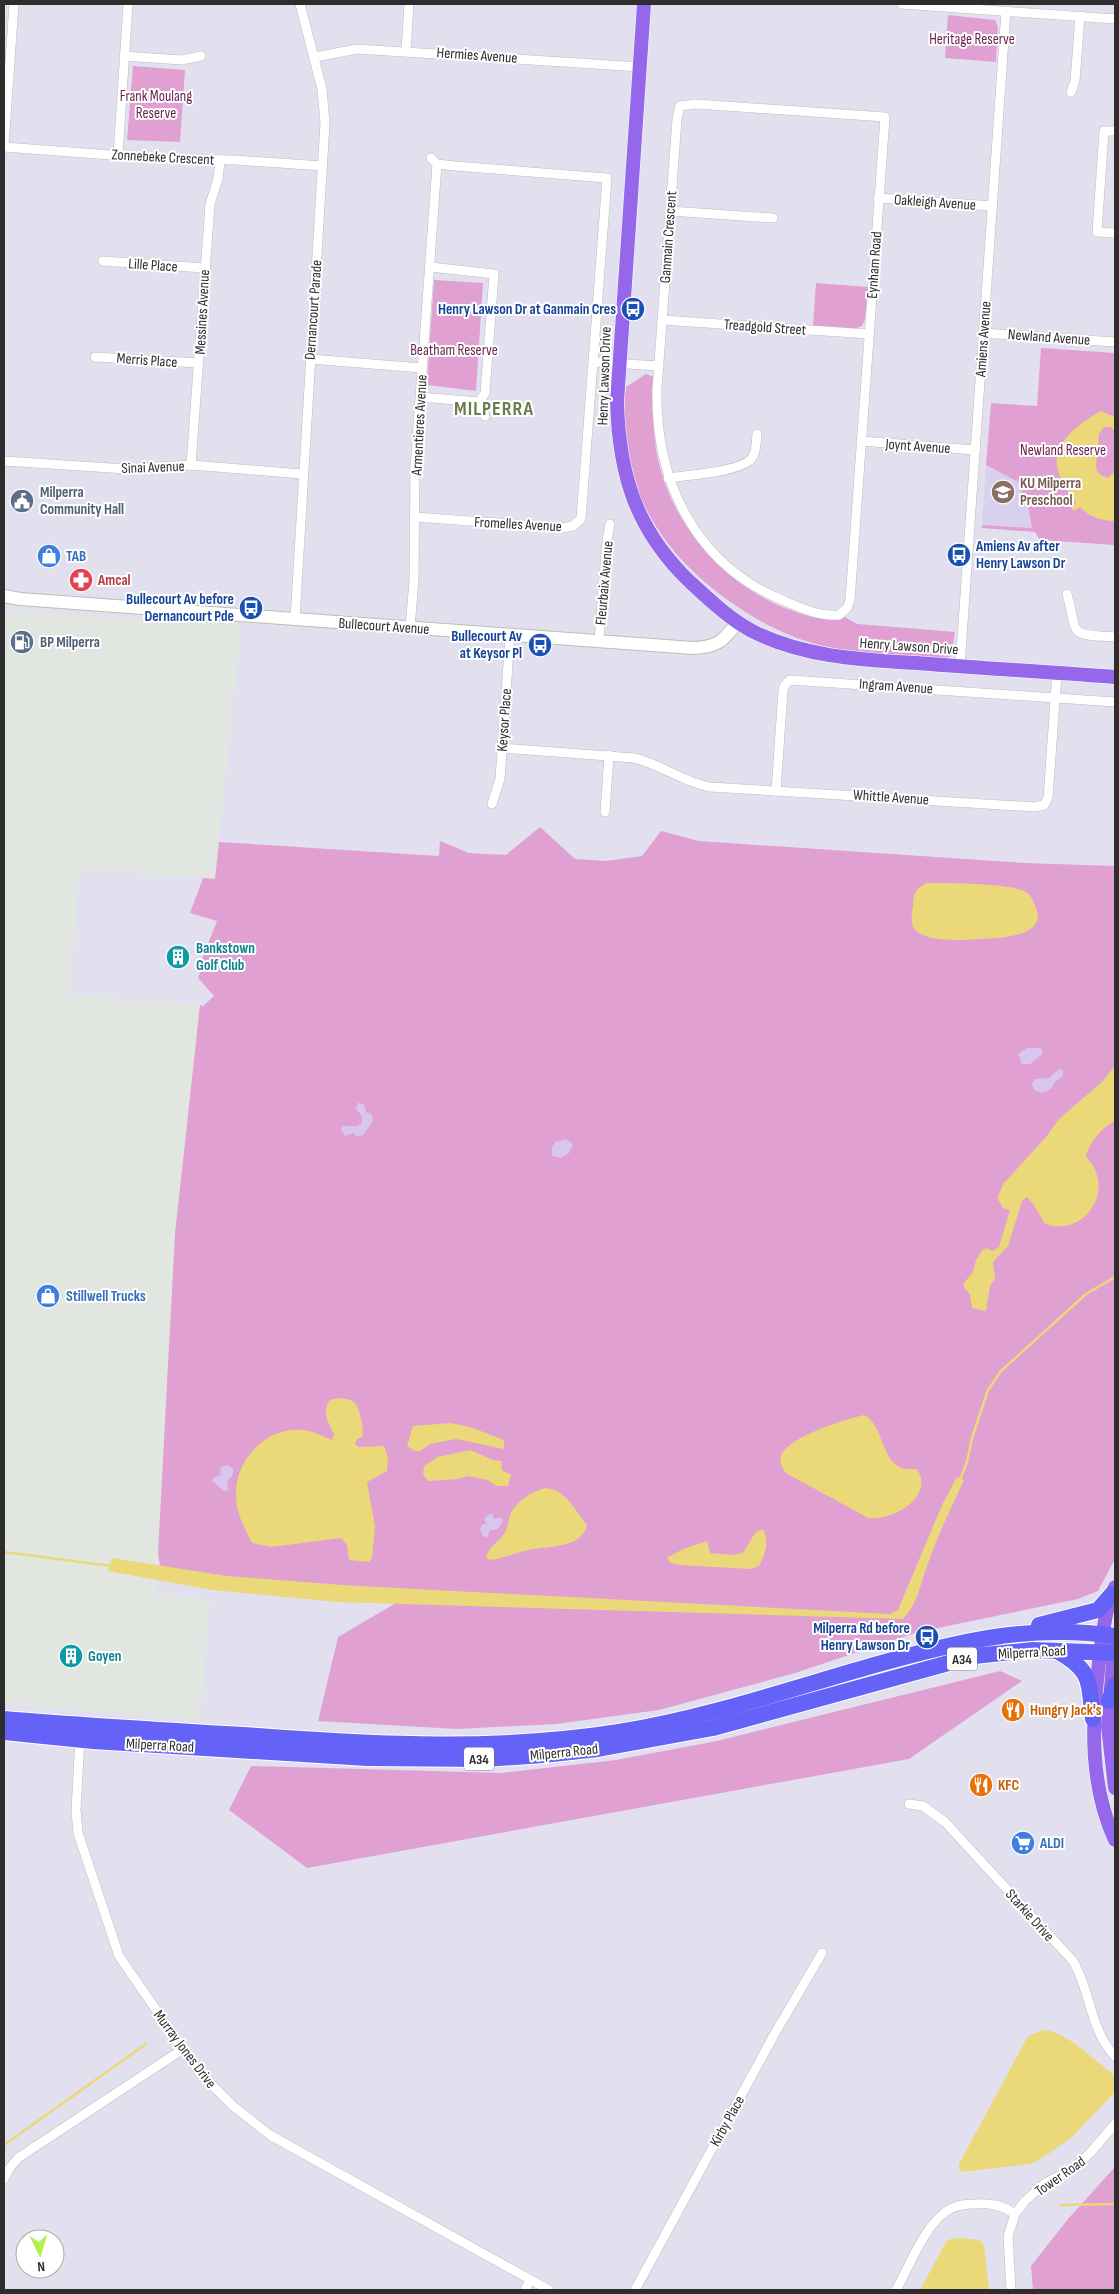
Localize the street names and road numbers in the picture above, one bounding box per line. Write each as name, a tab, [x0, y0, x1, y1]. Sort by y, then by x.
street label: Hermies Avenue	[436, 43, 518, 68]
street label: Zonnebeke Crescent	[111, 145, 215, 170]
street label: Ganmain Crescent	[656, 190, 681, 284]
street label: Oakleigh Avenue	[893, 190, 976, 215]
street label: Eynham Road	[863, 231, 886, 299]
street label: Lille Place	[128, 254, 178, 277]
street label: Dernancourt Parade	[301, 259, 326, 361]
street label: Messines Avenue	[191, 269, 214, 355]
street label: Amiens Avenue	[971, 300, 996, 379]
street label: Treadgold Street	[723, 315, 807, 340]
street label: Newland Avenue	[1007, 325, 1091, 350]
street label: Henry Lawson Drive	[593, 326, 616, 426]
street label: Merris Place	[116, 349, 178, 372]
street label: Armentieres Avenue	[407, 374, 432, 477]
street label: Joynt Avenue	[884, 435, 951, 458]
street label: Sinai Avenue	[121, 457, 185, 478]
street label: Fromelles Avenue	[474, 513, 562, 536]
street label: Fleurbaix Avenue	[591, 540, 618, 626]
street label: Bullecourt Avenue	[338, 614, 430, 639]
street label: Henry Lawson Drive	[859, 634, 959, 659]
street label: Ingram Avenue	[858, 674, 934, 699]
street label: Keysor Place	[493, 688, 516, 752]
street label: Whittle Avenue	[852, 785, 930, 810]
street label: Milperra Road	[997, 1641, 1067, 1664]
road number: A34	[947, 1648, 977, 1670]
street label: Milperra Road	[125, 1734, 195, 1757]
street label: Milperra Road	[529, 1739, 599, 1766]
road number: A34	[464, 1748, 494, 1770]
street label: Starkie Drive	[1001, 1885, 1058, 1946]
street label: Murray Jones Drive	[149, 2006, 220, 2092]
street label: Kirby Place	[706, 2093, 749, 2150]
street label: Tower Road	[1031, 2152, 1089, 2201]

